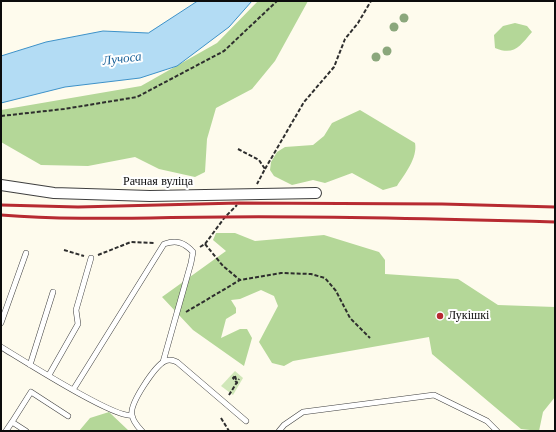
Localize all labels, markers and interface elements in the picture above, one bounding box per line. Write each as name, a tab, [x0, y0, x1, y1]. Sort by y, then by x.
water label: Лучоса	[102, 49, 142, 69]
street label: Рачная вуліца	[123, 175, 193, 189]
place label: Лукішкі	[448, 309, 489, 323]
marker: Лукішкі	[435, 311, 445, 321]

